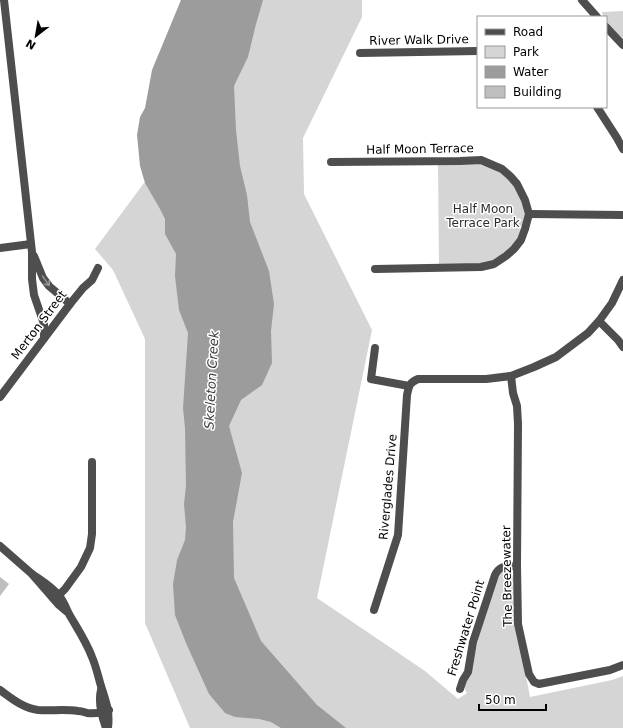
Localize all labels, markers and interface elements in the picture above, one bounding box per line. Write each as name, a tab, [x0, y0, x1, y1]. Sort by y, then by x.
north arrow	[16, 16, 56, 56]
legend	[477, 16, 607, 108]
text: Road	[513, 25, 543, 39]
street label: River Walk Drive	[369, 32, 469, 48]
text: N	[24, 36, 38, 52]
text: Park	[513, 45, 539, 59]
text: Water	[513, 65, 549, 79]
text: Building	[513, 85, 562, 99]
street label: Half Moon Terrace	[366, 141, 474, 157]
park label: Half Moon Terrace Park	[445, 202, 520, 230]
one-way arrow	[42, 276, 50, 287]
street label: Merton Street	[9, 288, 70, 362]
water label: Skeleton Creek	[201, 330, 222, 430]
street label: Riverglades Drive	[376, 433, 400, 541]
street label: The Breezewater	[499, 525, 515, 628]
street label: Freshwater Point	[445, 578, 487, 678]
scale bar	[479, 686, 546, 712]
text: 50 m	[485, 693, 516, 707]

